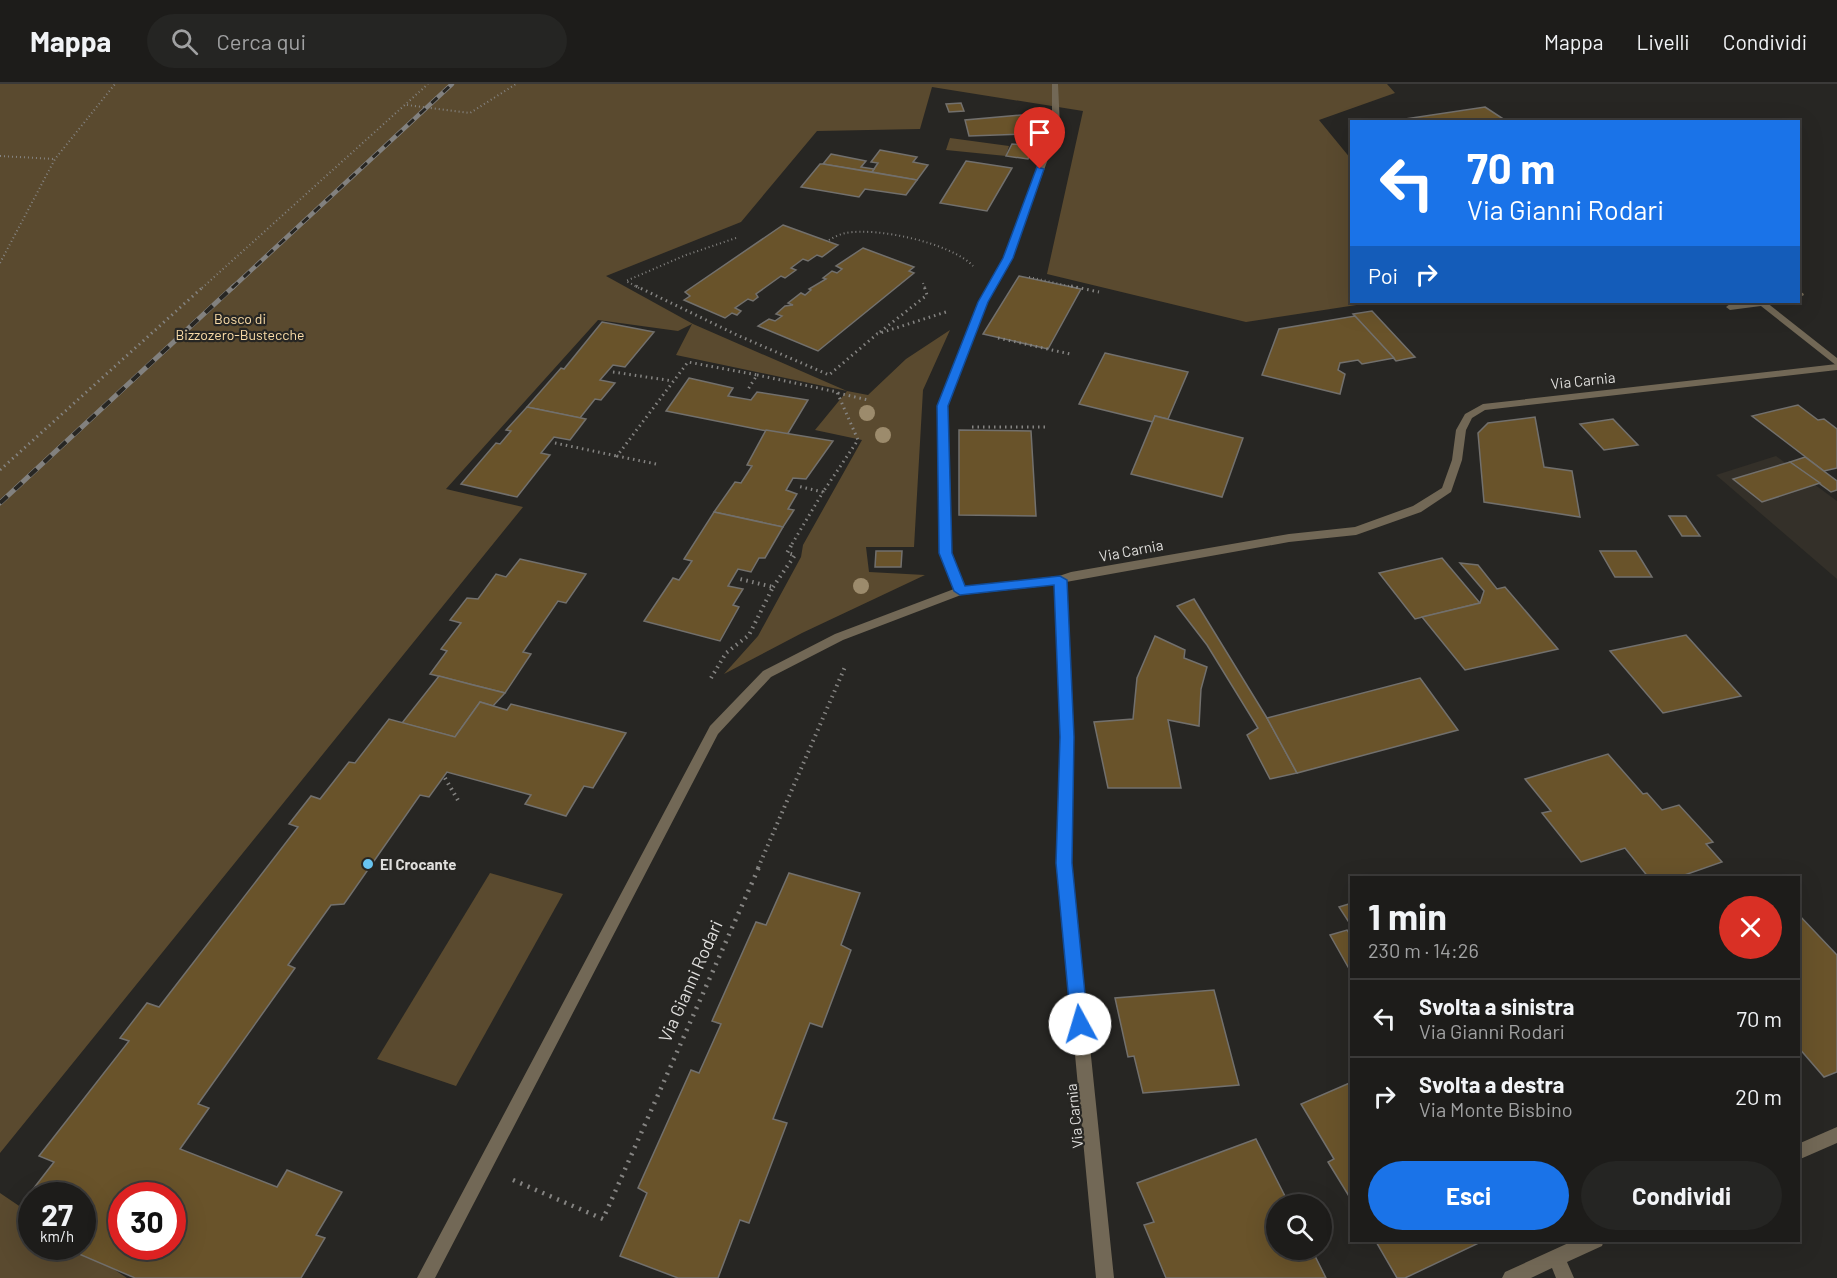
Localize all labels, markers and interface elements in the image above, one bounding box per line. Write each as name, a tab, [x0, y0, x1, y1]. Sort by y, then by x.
search box	[147, 14, 567, 68]
text: Mappa	[30, 24, 111, 58]
icon: search	[168, 25, 201, 58]
text: Cerca qui	[216, 28, 306, 54]
text: Mappa	[1544, 29, 1604, 54]
text: Livelli	[1637, 29, 1690, 54]
text: Condividi	[1723, 29, 1807, 54]
pin	[1014, 107, 1065, 169]
icon: arrive	[1023, 116, 1056, 149]
text: 70 m	[1467, 142, 1555, 192]
icon: left	[1368, 144, 1446, 222]
text: Via Gianni Rodari	[1467, 193, 1664, 225]
icon: right	[1410, 258, 1443, 291]
text: Poi	[1368, 262, 1398, 288]
park label: Bosco di Bizzozero-Bustecche	[176, 310, 304, 343]
street label: Via Carnia	[1550, 368, 1616, 392]
street label: Via Carnia	[1097, 535, 1165, 565]
place label: El Crocante	[380, 855, 456, 873]
marker: El Crocante	[361, 857, 375, 871]
text: 1 min	[1368, 894, 1447, 937]
button: close	[1719, 896, 1782, 959]
street label: Via Gianni Rodari	[653, 917, 727, 1045]
text: 230 m · 14:26	[1368, 938, 1479, 962]
position arrow	[1048, 992, 1112, 1056]
text: Svolta a sinistra	[1419, 993, 1574, 1019]
icon: left	[1368, 1002, 1401, 1035]
text: 70 m	[1737, 1005, 1782, 1031]
text: Via Gianni Rodari	[1419, 1019, 1565, 1043]
text: Svolta a destra	[1419, 1071, 1564, 1097]
icon: right	[1368, 1080, 1401, 1113]
street label: Via Carnia	[1062, 1083, 1086, 1149]
text: 20 m	[1735, 1083, 1782, 1109]
text: Via Monte Bisbino	[1419, 1097, 1573, 1121]
button: Esci	[1368, 1161, 1569, 1230]
button: Condividi	[1581, 1161, 1782, 1230]
speed limit sign: 30	[108, 1182, 186, 1260]
map controls	[1266, 1194, 1332, 1260]
button: search	[1266, 1194, 1332, 1260]
text: 27	[41, 1196, 73, 1232]
text: km/h	[40, 1227, 74, 1245]

